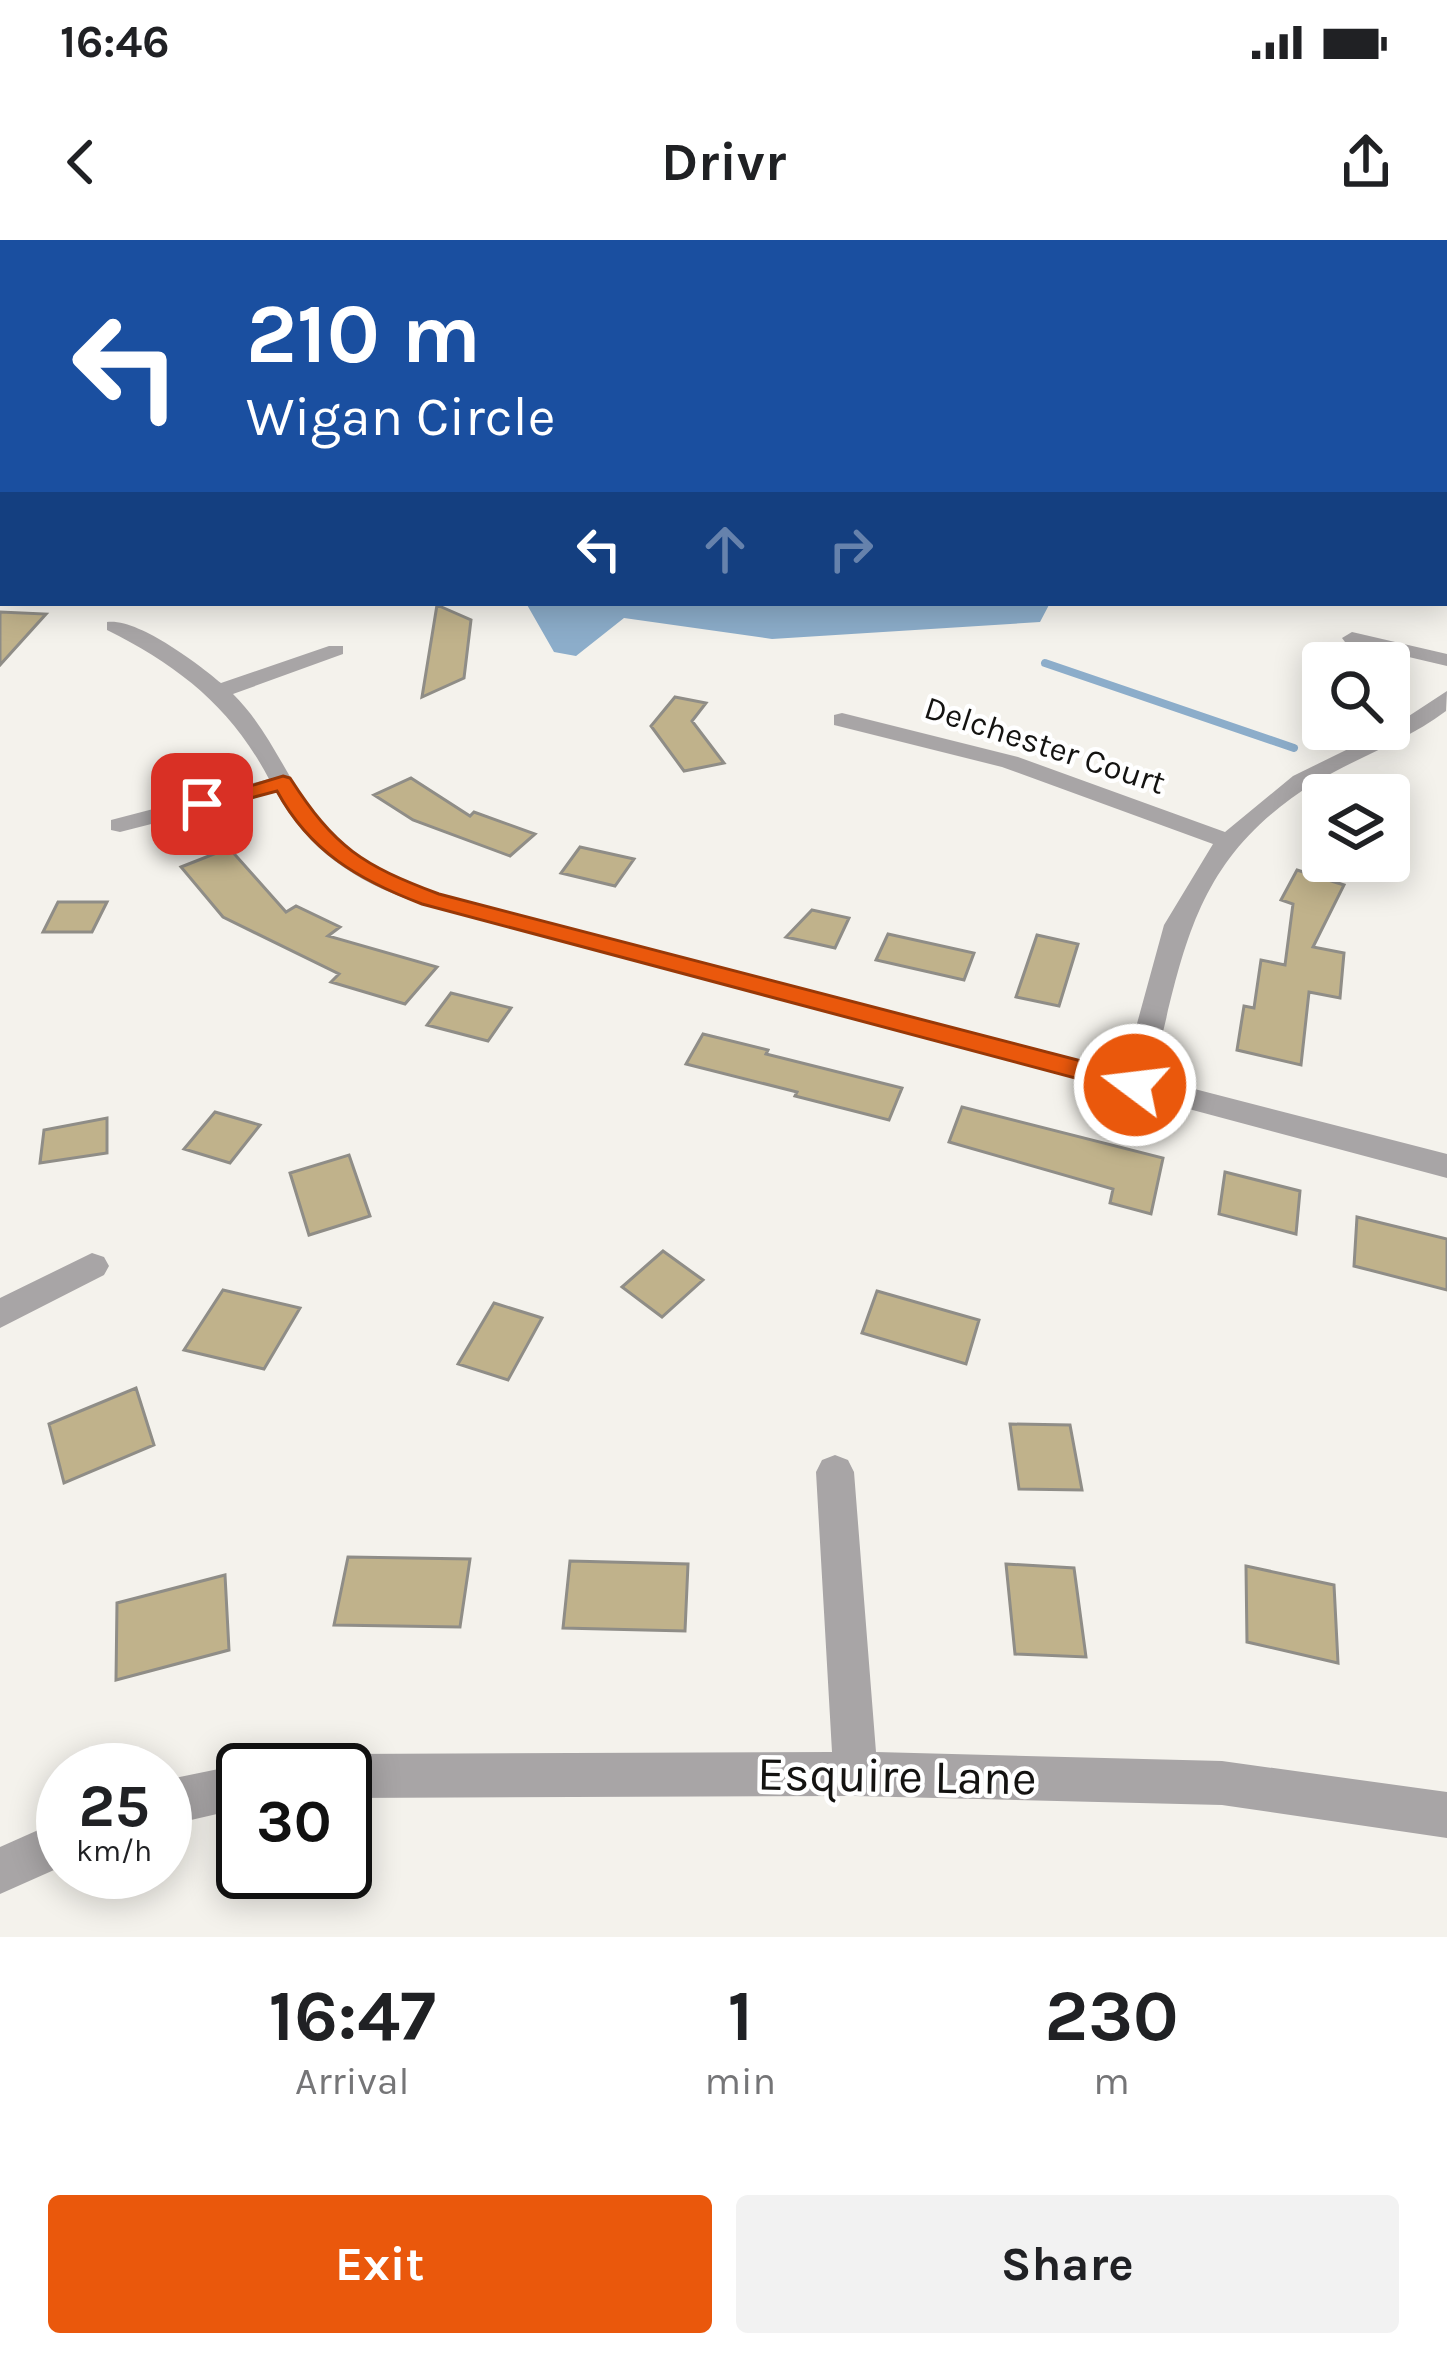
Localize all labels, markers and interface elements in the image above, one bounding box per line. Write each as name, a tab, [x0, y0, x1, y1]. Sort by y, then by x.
text: 16:46	[60, 16, 170, 68]
icon: back	[48, 129, 114, 195]
icon: share	[1333, 129, 1399, 195]
text: Drivr	[661, 130, 786, 194]
text: 210 m	[246, 285, 481, 383]
icon: left	[48, 288, 204, 444]
text: Wigan Circle	[246, 385, 555, 449]
icon: left	[566, 516, 632, 582]
icon: ahead	[692, 516, 758, 582]
icon: right	[818, 516, 884, 582]
map controls	[1302, 642, 1410, 882]
button: search	[1302, 642, 1410, 750]
street label: Delchester Court	[920, 688, 1170, 802]
pin	[151, 753, 253, 855]
icon: arrive	[169, 771, 235, 837]
button: layers	[1302, 774, 1410, 882]
position arrow	[1072, 1022, 1198, 1148]
speed limit sign: 30	[216, 1743, 372, 1899]
street label: Esquire Lane	[757, 1746, 1037, 1806]
text: 25	[78, 1771, 150, 1841]
text: km/h	[76, 1833, 152, 1869]
text: 16:47	[269, 1974, 436, 2058]
text: 1	[727, 1974, 753, 2058]
text: 230	[1045, 1974, 1178, 2058]
text: Arrival	[295, 2058, 409, 2104]
text: min	[704, 2058, 776, 2104]
text: m	[1093, 2058, 1130, 2104]
button: Exit	[48, 2195, 712, 2333]
button: Share	[736, 2195, 1399, 2333]

